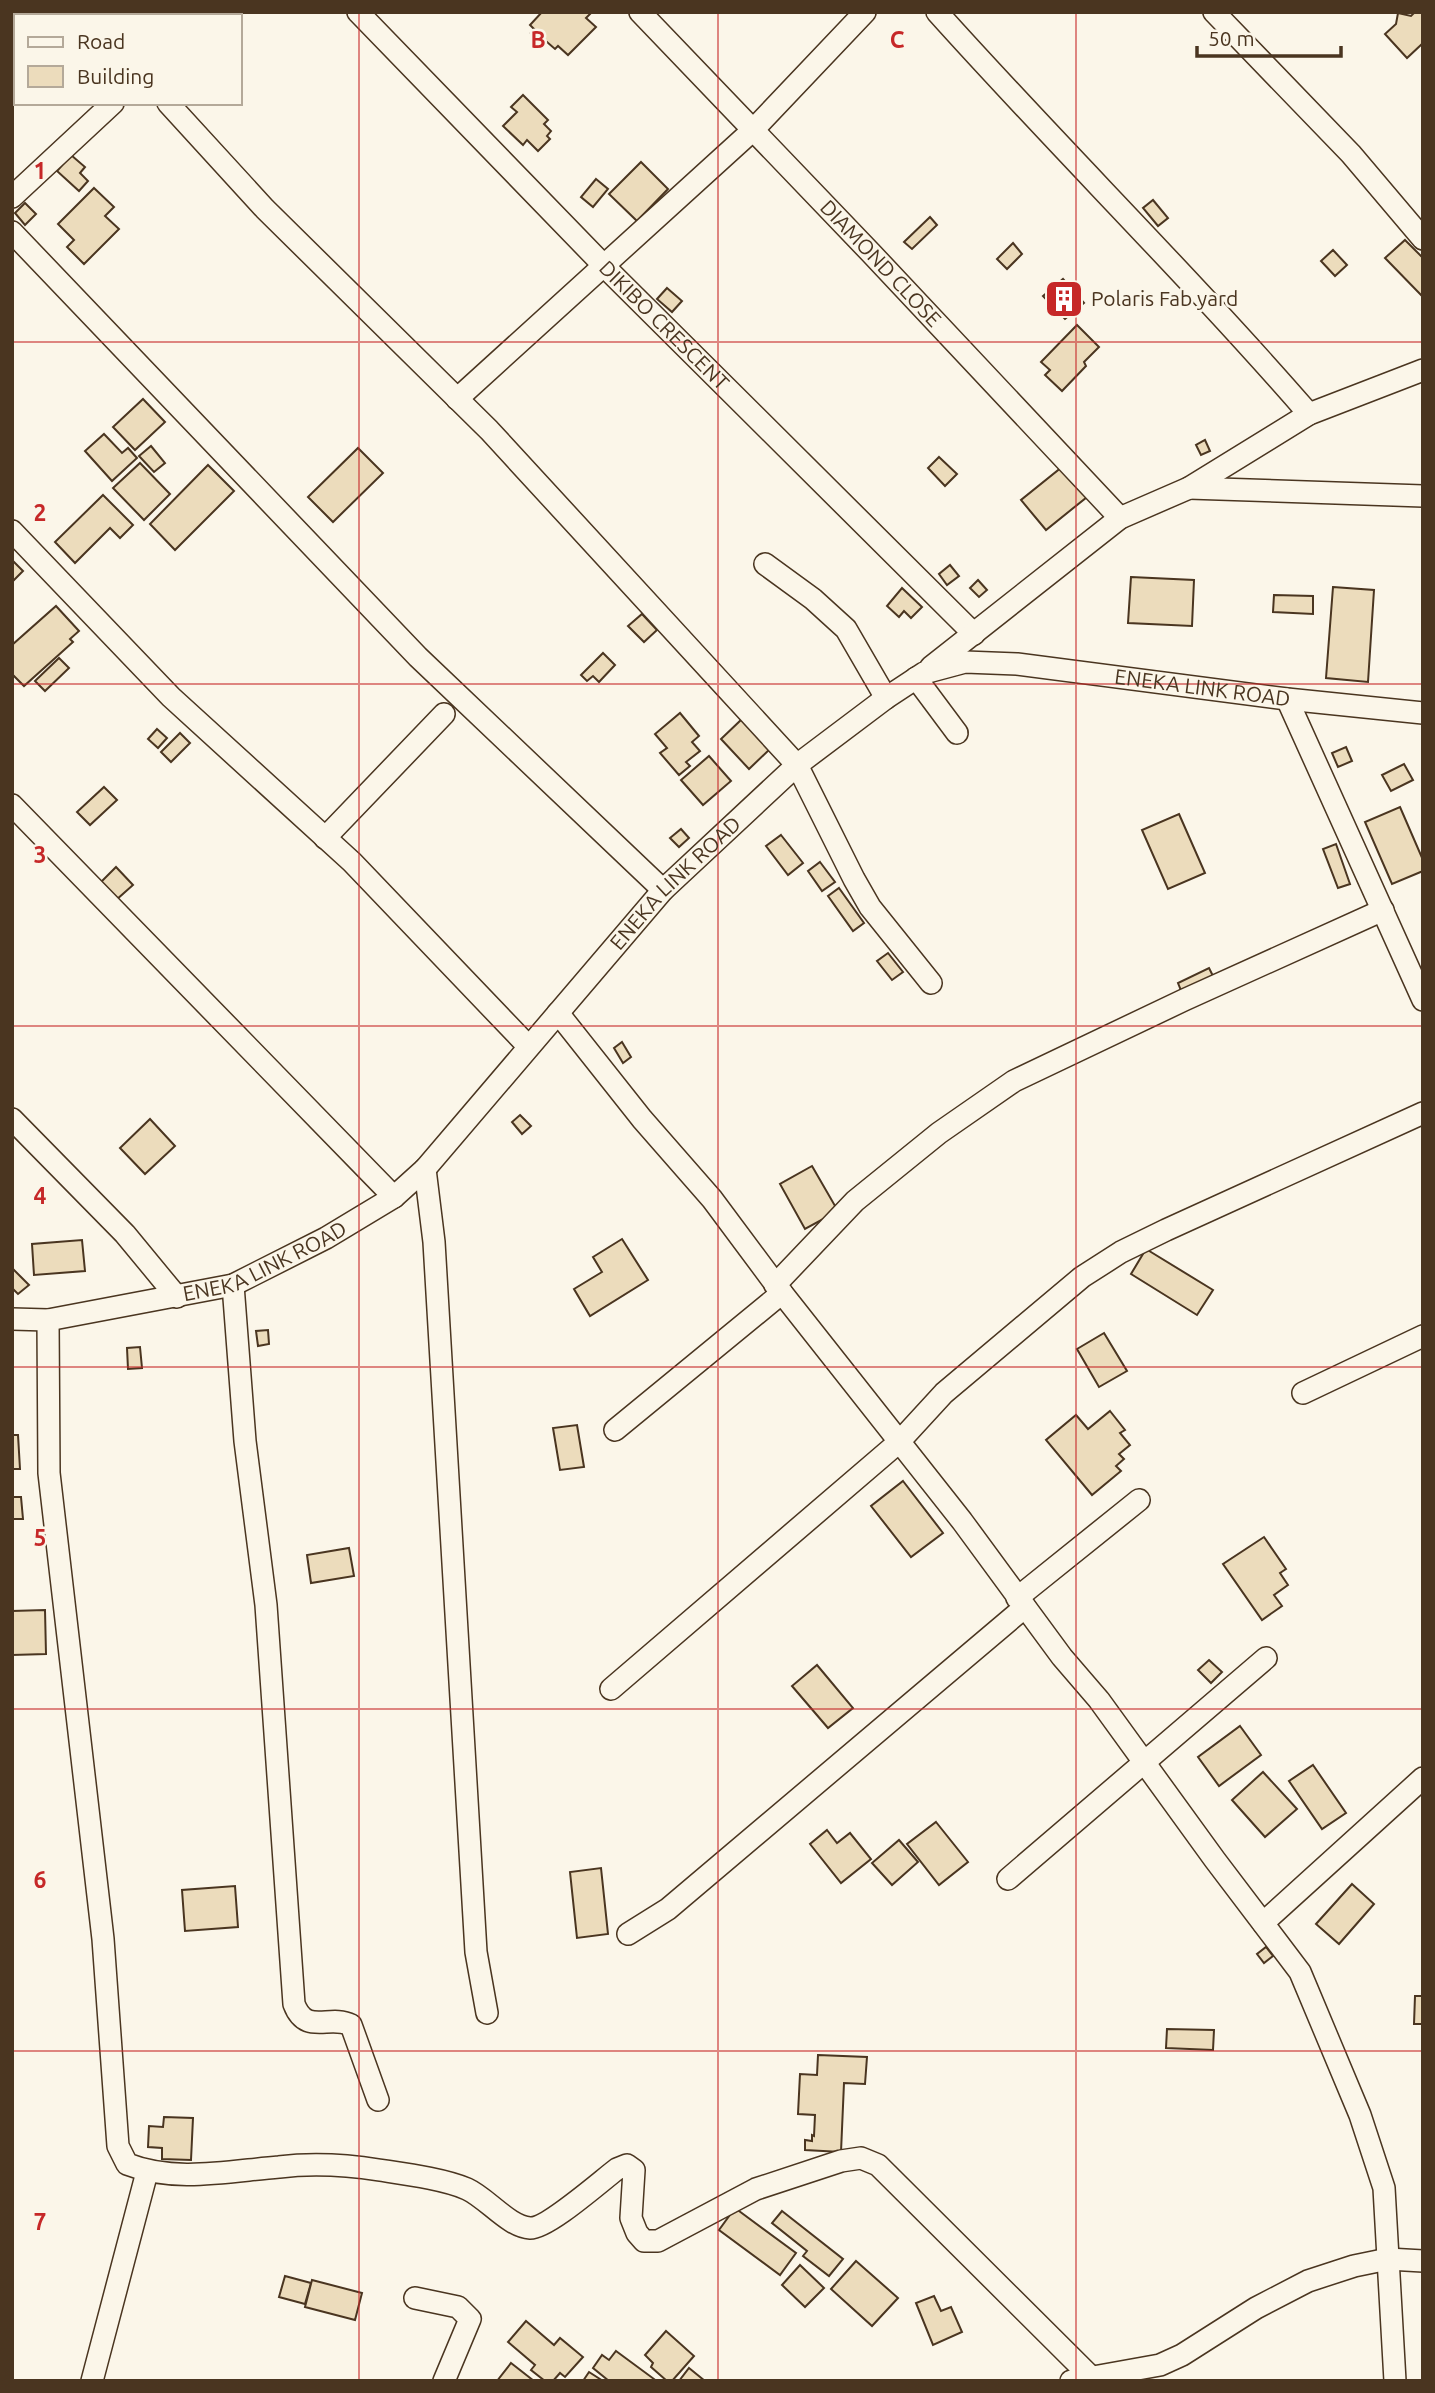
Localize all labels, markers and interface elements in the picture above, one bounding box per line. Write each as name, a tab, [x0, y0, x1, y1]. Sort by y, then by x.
legend	[14, 14, 242, 105]
scale bar	[1197, 14, 1340, 58]
text: 50 m	[1208, 26, 1255, 50]
text: B	[530, 27, 546, 52]
text: C	[890, 27, 905, 52]
text: Road	[77, 29, 125, 53]
text: Building	[77, 64, 154, 88]
text: 1	[34, 158, 46, 183]
street label: DIAMOND CLOSE	[816, 195, 947, 331]
street label: DIKIBO CRESCENT	[595, 255, 735, 395]
building icon: Polaris Fab yard	[1043, 278, 1085, 320]
place label: Polaris Fab yard	[1091, 286, 1238, 310]
text: 2	[34, 500, 46, 525]
street label: ENEKA LINK ROAD	[1113, 664, 1292, 710]
street label: ENEKA LINK ROAD	[605, 811, 745, 954]
text: 3	[34, 842, 46, 867]
text: 4	[34, 1183, 47, 1208]
street label: ENEKA LINK ROAD	[181, 1216, 350, 1305]
text: 5	[34, 1525, 46, 1550]
text: 6	[34, 1867, 47, 1892]
text: 7	[34, 2209, 46, 2234]

